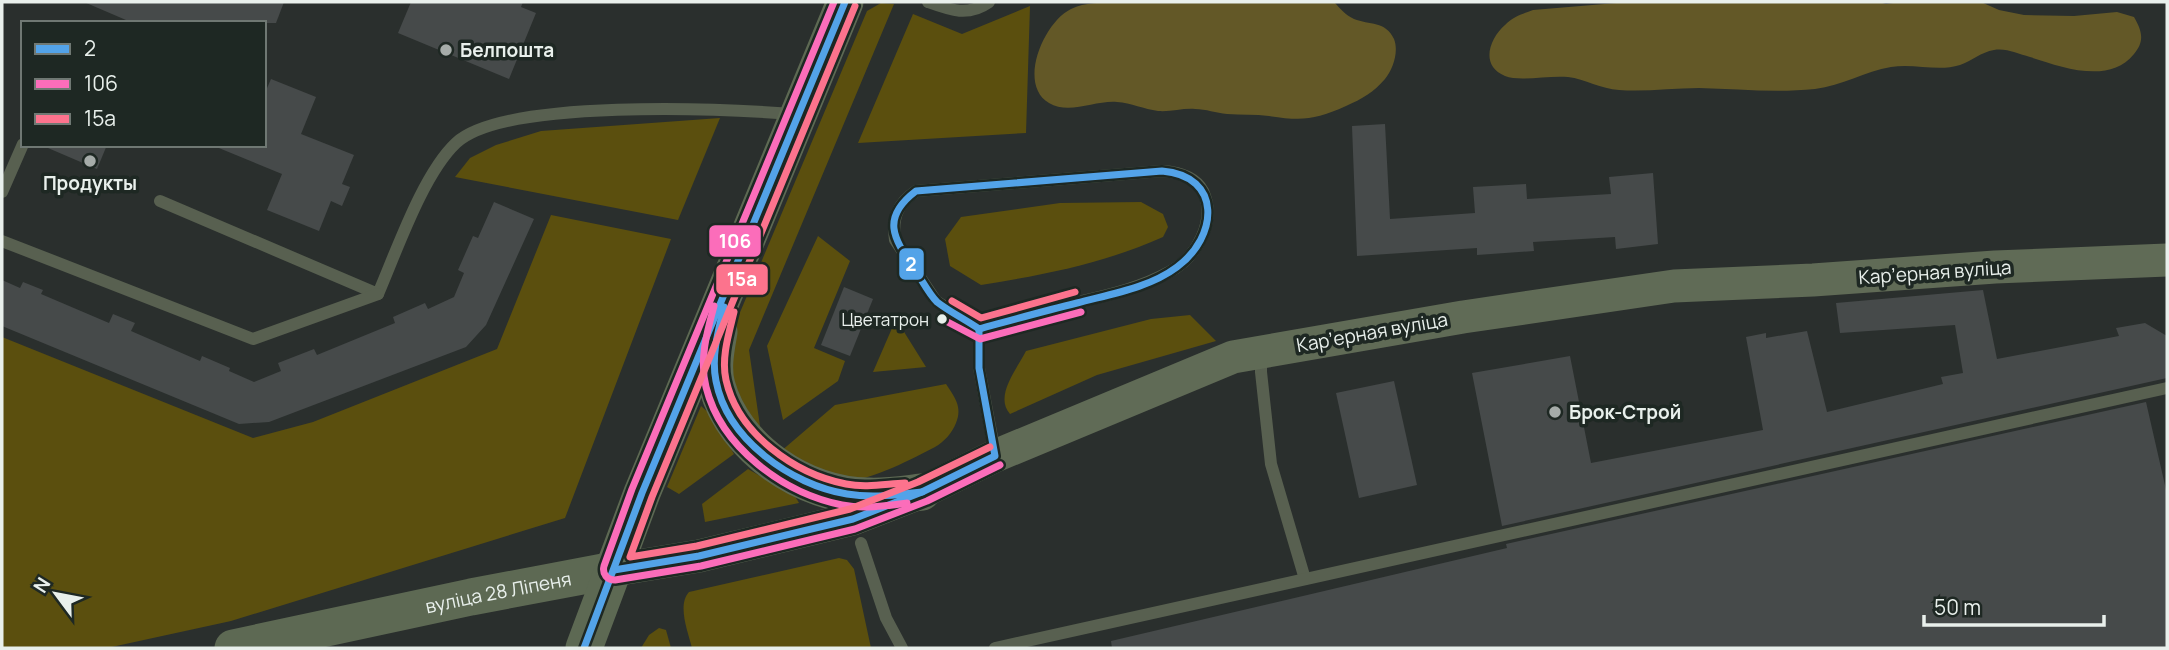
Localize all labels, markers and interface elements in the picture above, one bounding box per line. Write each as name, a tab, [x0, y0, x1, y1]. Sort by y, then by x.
legend	[21, 21, 266, 147]
text: 2	[84, 34, 96, 62]
place label: Белпошта	[460, 37, 554, 63]
marker: Белпошта	[438, 42, 454, 58]
text: 106	[84, 69, 118, 97]
text: 15а	[84, 104, 116, 132]
marker: Продукты	[82, 153, 98, 169]
place label: Продукты	[43, 170, 137, 196]
line badge: 106	[708, 224, 762, 258]
text: 106	[719, 228, 751, 254]
line badge: 2	[898, 247, 925, 281]
text: 2	[905, 251, 917, 277]
street label: Карʼерная вуліца	[1858, 254, 2012, 290]
line badge: 15а	[715, 263, 769, 296]
text: 15а	[727, 266, 757, 292]
street label: Карʼерная вуліца	[1294, 306, 1450, 358]
place label: Цветатрон	[841, 308, 929, 331]
marker: Цветатрон	[935, 312, 949, 326]
place label: Брок-Строй	[1569, 399, 1681, 425]
marker: Брок-Строй	[1547, 404, 1563, 420]
north arrow	[21, 559, 91, 629]
street label: вуліца 28 Ліпеня	[423, 565, 573, 619]
text: N	[27, 572, 56, 598]
scale bar	[1924, 584, 2104, 628]
text: 50 m	[1934, 593, 1981, 621]

